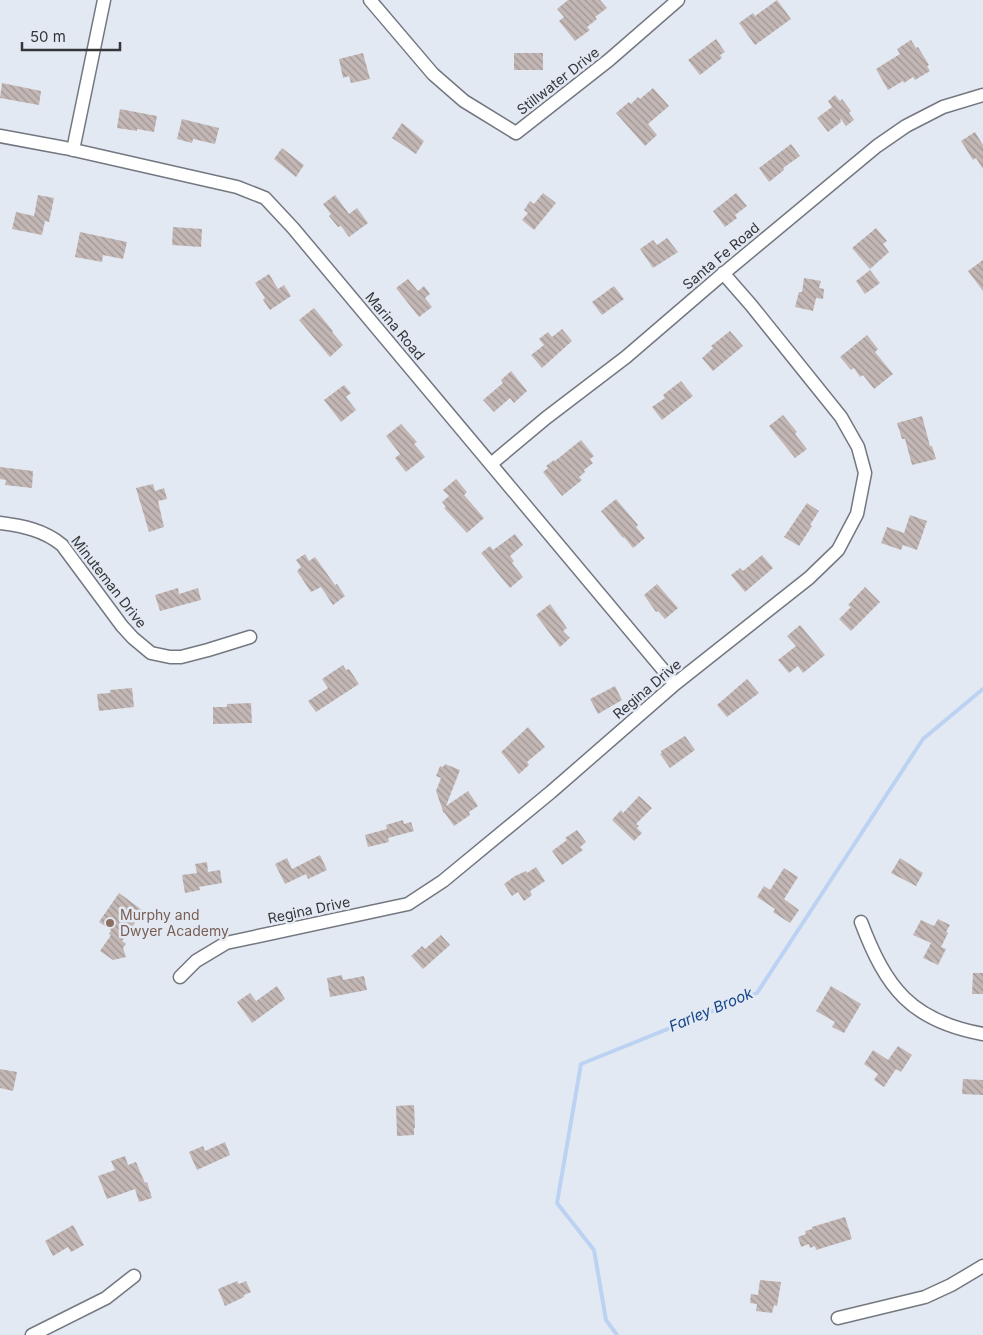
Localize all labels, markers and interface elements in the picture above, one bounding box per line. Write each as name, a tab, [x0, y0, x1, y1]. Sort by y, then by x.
scale bar	[22, 20, 120, 52]
text: 50 m	[30, 27, 66, 46]
street label: Stillwater Drive	[513, 43, 602, 118]
street label: Santa Fe Road	[679, 219, 763, 293]
street label: Marina Road	[362, 288, 429, 363]
street label: Minuteman Drive	[68, 532, 151, 631]
street label: Regina Drive	[609, 655, 684, 722]
street label: Regina Drive	[266, 892, 352, 927]
place label: Murphy and Dwyer Academy	[120, 906, 229, 939]
marker: Murphy and Dwyer Academy	[104, 917, 116, 929]
water label: Farley Brook	[666, 983, 756, 1036]

